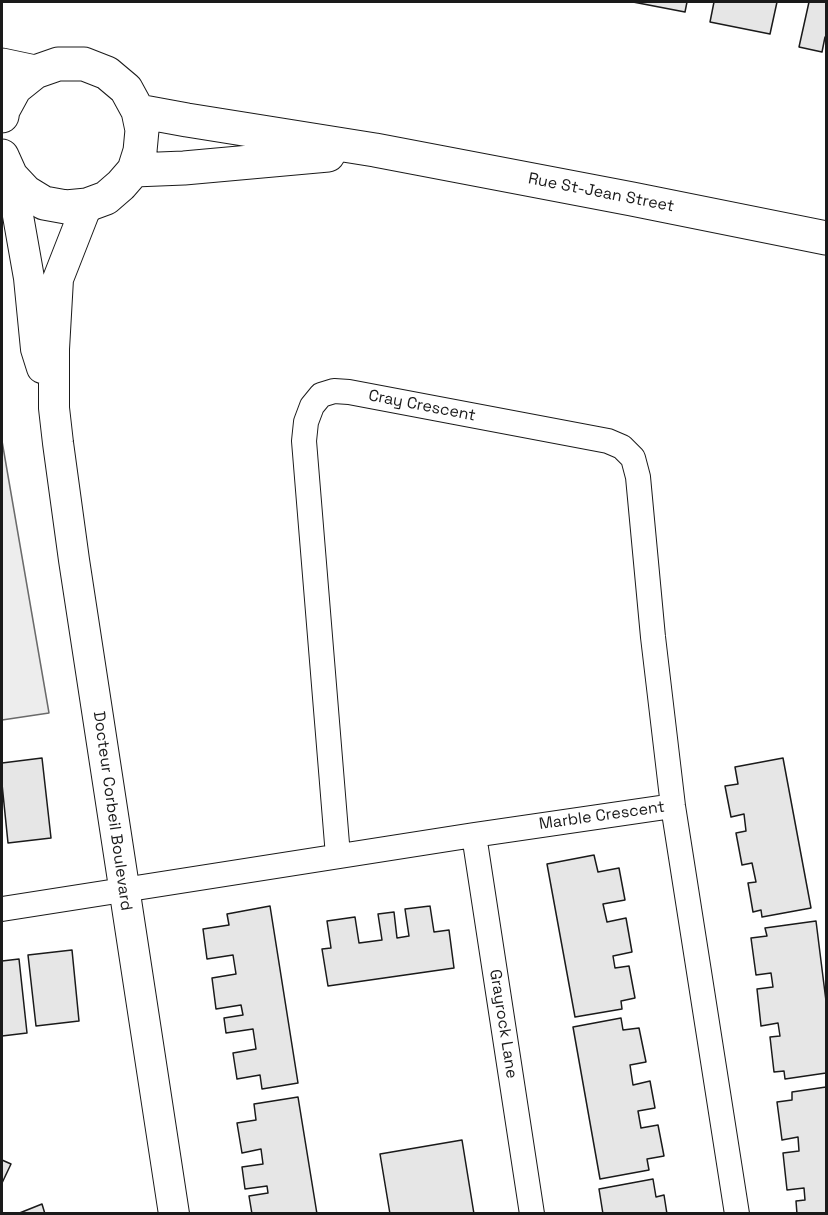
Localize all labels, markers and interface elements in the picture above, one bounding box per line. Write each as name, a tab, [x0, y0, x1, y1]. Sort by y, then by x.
street label: Rue St-Jean Street	[526, 169, 676, 217]
street label: Cray Crescent	[367, 386, 477, 426]
street label: Docteur Corbeil Boulevard	[88, 710, 136, 912]
street label: Marble Crescent	[538, 798, 666, 834]
street label: Grayrock Lane	[485, 968, 521, 1080]

